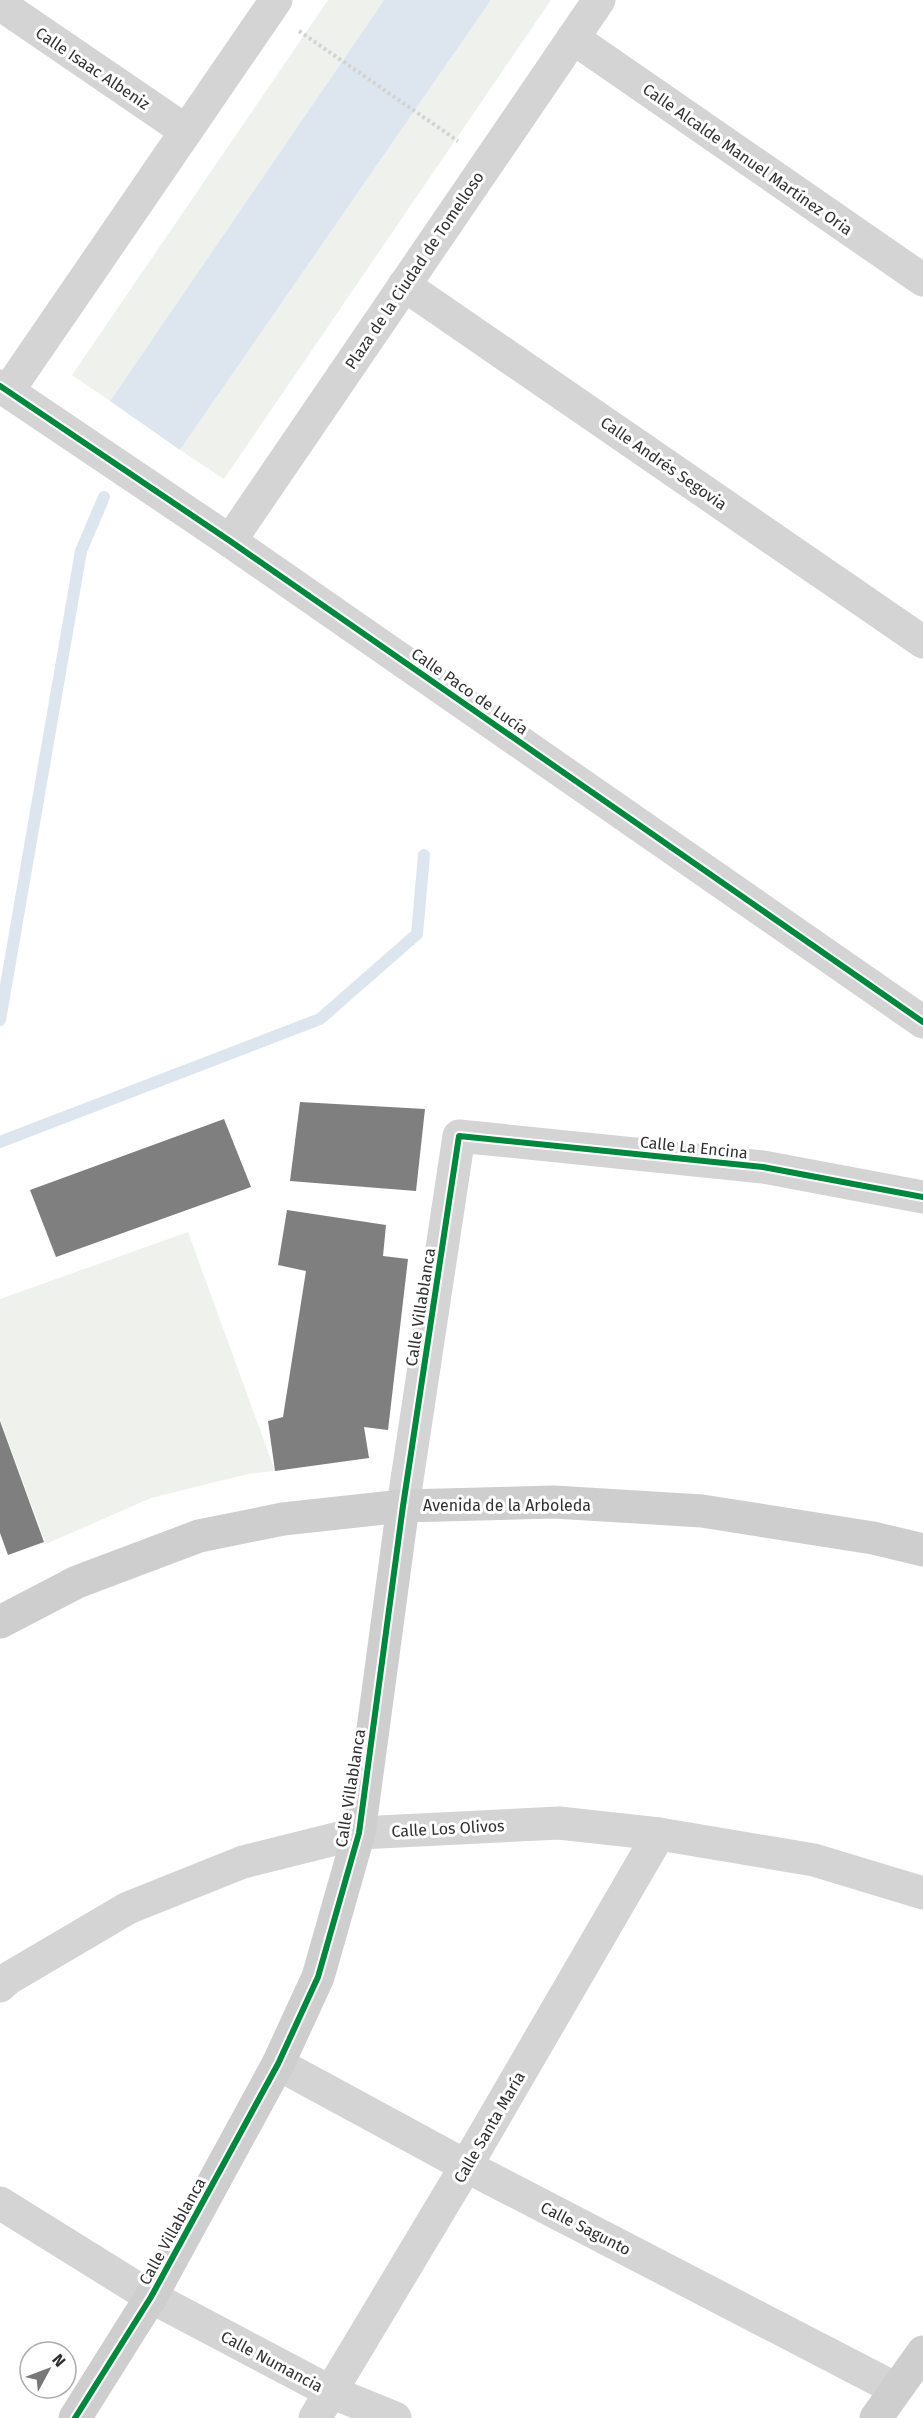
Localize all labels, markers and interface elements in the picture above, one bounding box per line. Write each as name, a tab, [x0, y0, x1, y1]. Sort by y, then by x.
street label: Calle Isaac Albeniz	[32, 23, 154, 114]
street label: Calle Alcalde Manuel Martínez Oria	[639, 80, 856, 239]
street label: Plaza de la Ciudad de Tomelloso	[341, 168, 488, 373]
street label: Calle Andrés Segovia	[597, 413, 730, 514]
street label: Calle Paco de Lucía	[408, 644, 532, 739]
street label: Calle La Encina	[639, 1132, 749, 1163]
street label: Calle Villablanca	[402, 1247, 439, 1368]
street label: Avenida de la Arboleda	[423, 1496, 591, 1515]
street label: Calle Villablanca	[332, 1728, 369, 1849]
street label: Calle Los Olivos	[391, 1816, 505, 1841]
street label: Calle Santa María	[450, 2068, 529, 2186]
street label: Calle Villablanca	[135, 2174, 210, 2288]
street label: Calle Sagunto	[538, 2198, 634, 2259]
street label: Calle Numancia	[218, 2327, 326, 2396]
north arrow	[18, 2340, 78, 2400]
text: N	[48, 2350, 70, 2371]

